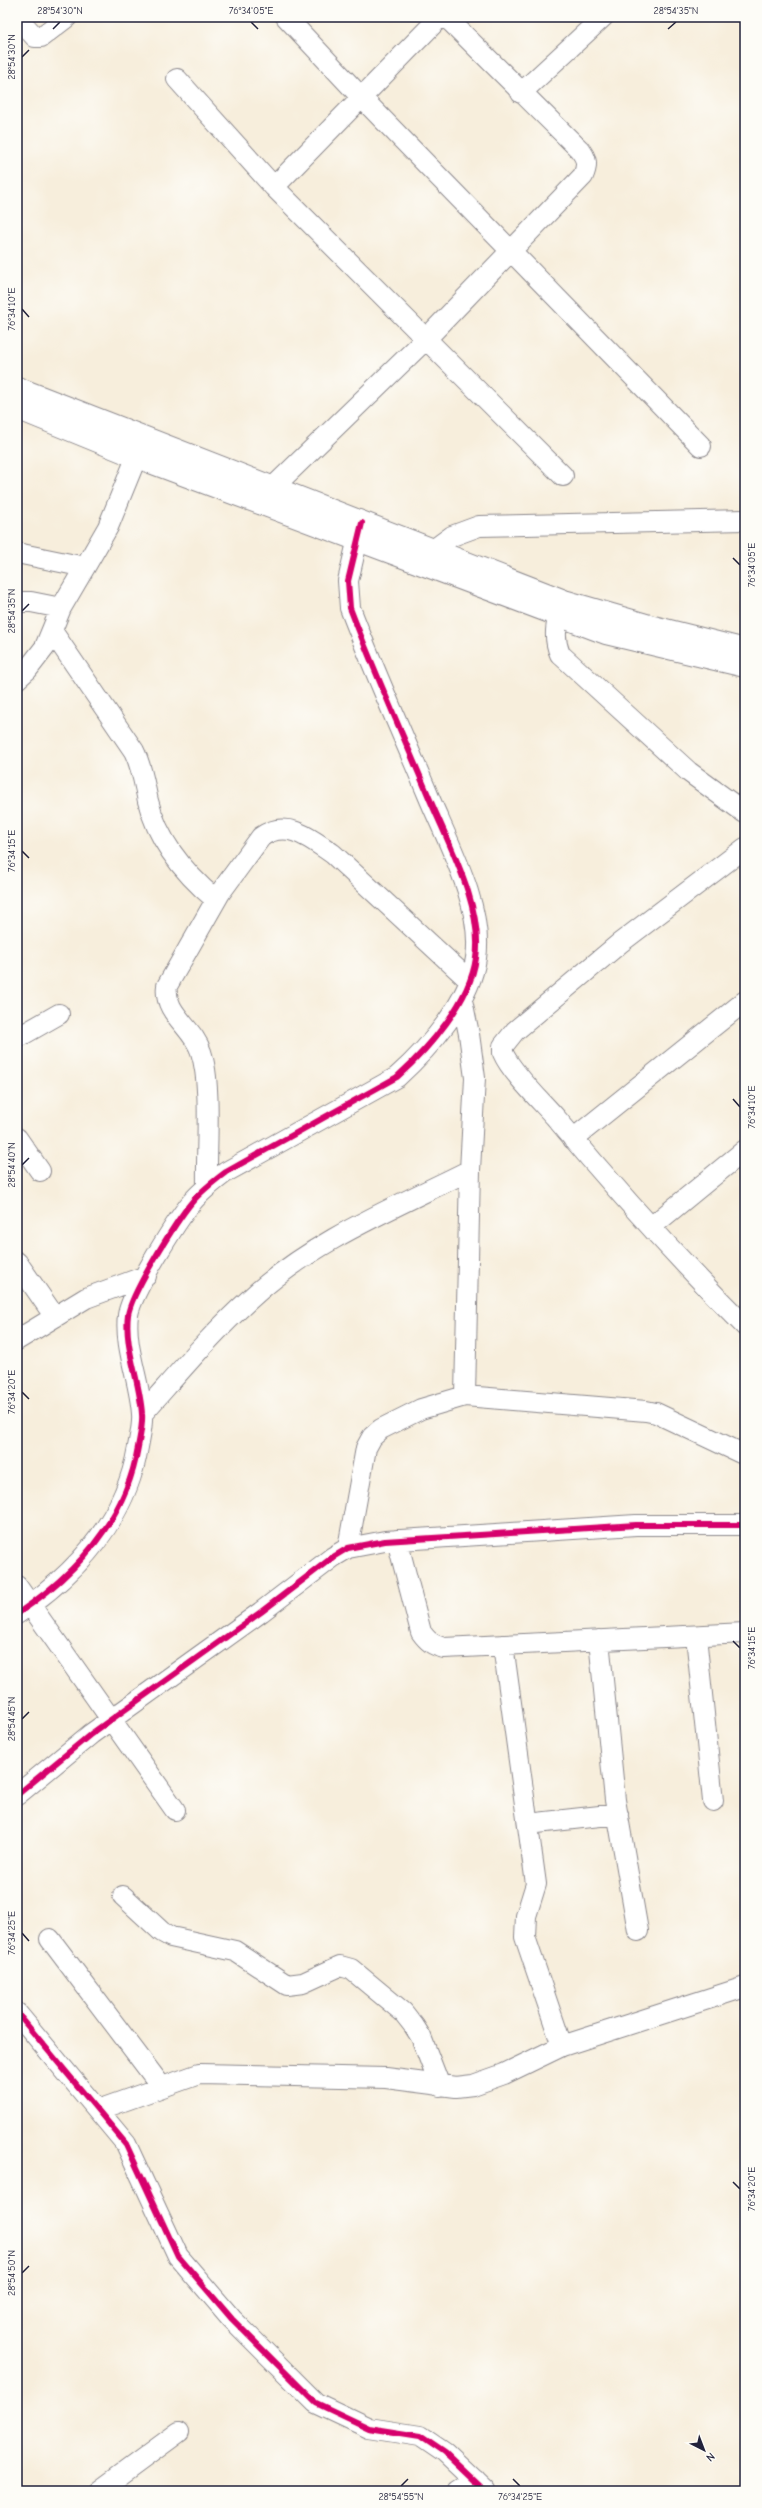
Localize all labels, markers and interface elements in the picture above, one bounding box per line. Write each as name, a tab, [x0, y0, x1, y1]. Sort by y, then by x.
text: 28°54'30"N	[37, 5, 83, 17]
text: 76°34'05"E	[229, 5, 273, 17]
text: 28°54'35"N	[654, 5, 698, 17]
text: 28°54'30"N	[6, 34, 18, 80]
text: 76°34'10"E	[6, 287, 18, 331]
text: 76°34'05"E	[746, 543, 758, 587]
text: 28°54'35"N	[6, 589, 18, 633]
text: 76°34'15"E	[6, 830, 18, 872]
text: 76°34'10"E	[746, 1085, 758, 1129]
text: 28°54'40"N	[6, 1142, 18, 1188]
text: 76°34'20"E	[6, 1370, 18, 1414]
text: 76°34'15"E	[746, 1627, 758, 1669]
text: 28°54'45"N	[6, 1697, 18, 1741]
text: 76°34'25"E	[6, 1911, 18, 1955]
text: 76°34'20"E	[746, 2167, 758, 2211]
text: 28°54'50"N	[6, 2250, 18, 2296]
north arrow	[684, 2430, 724, 2470]
text: N	[703, 2450, 717, 2464]
text: 28°54'55"N	[378, 2491, 424, 2503]
text: 76°34'25"E	[498, 2491, 542, 2503]

